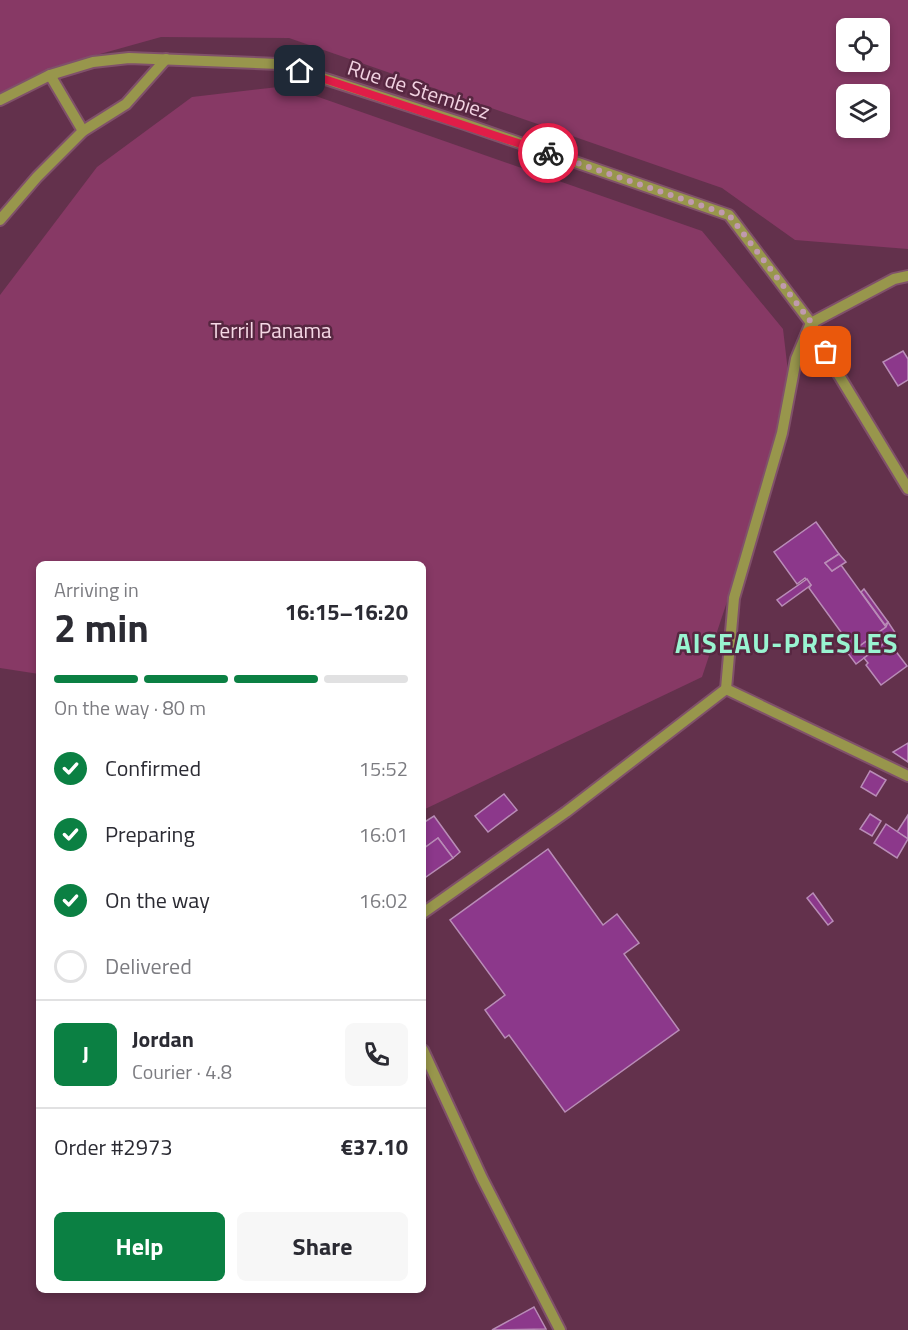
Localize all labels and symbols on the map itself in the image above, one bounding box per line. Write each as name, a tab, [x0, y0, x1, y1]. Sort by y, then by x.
pin	[274, 45, 325, 96]
street label: Rue de Stembiez	[344, 51, 494, 127]
courier	[518, 123, 578, 183]
park label: Terril Panama	[210, 314, 332, 346]
pin	[800, 326, 851, 377]
district label: AISEAU-PRESLES	[675, 622, 899, 663]

